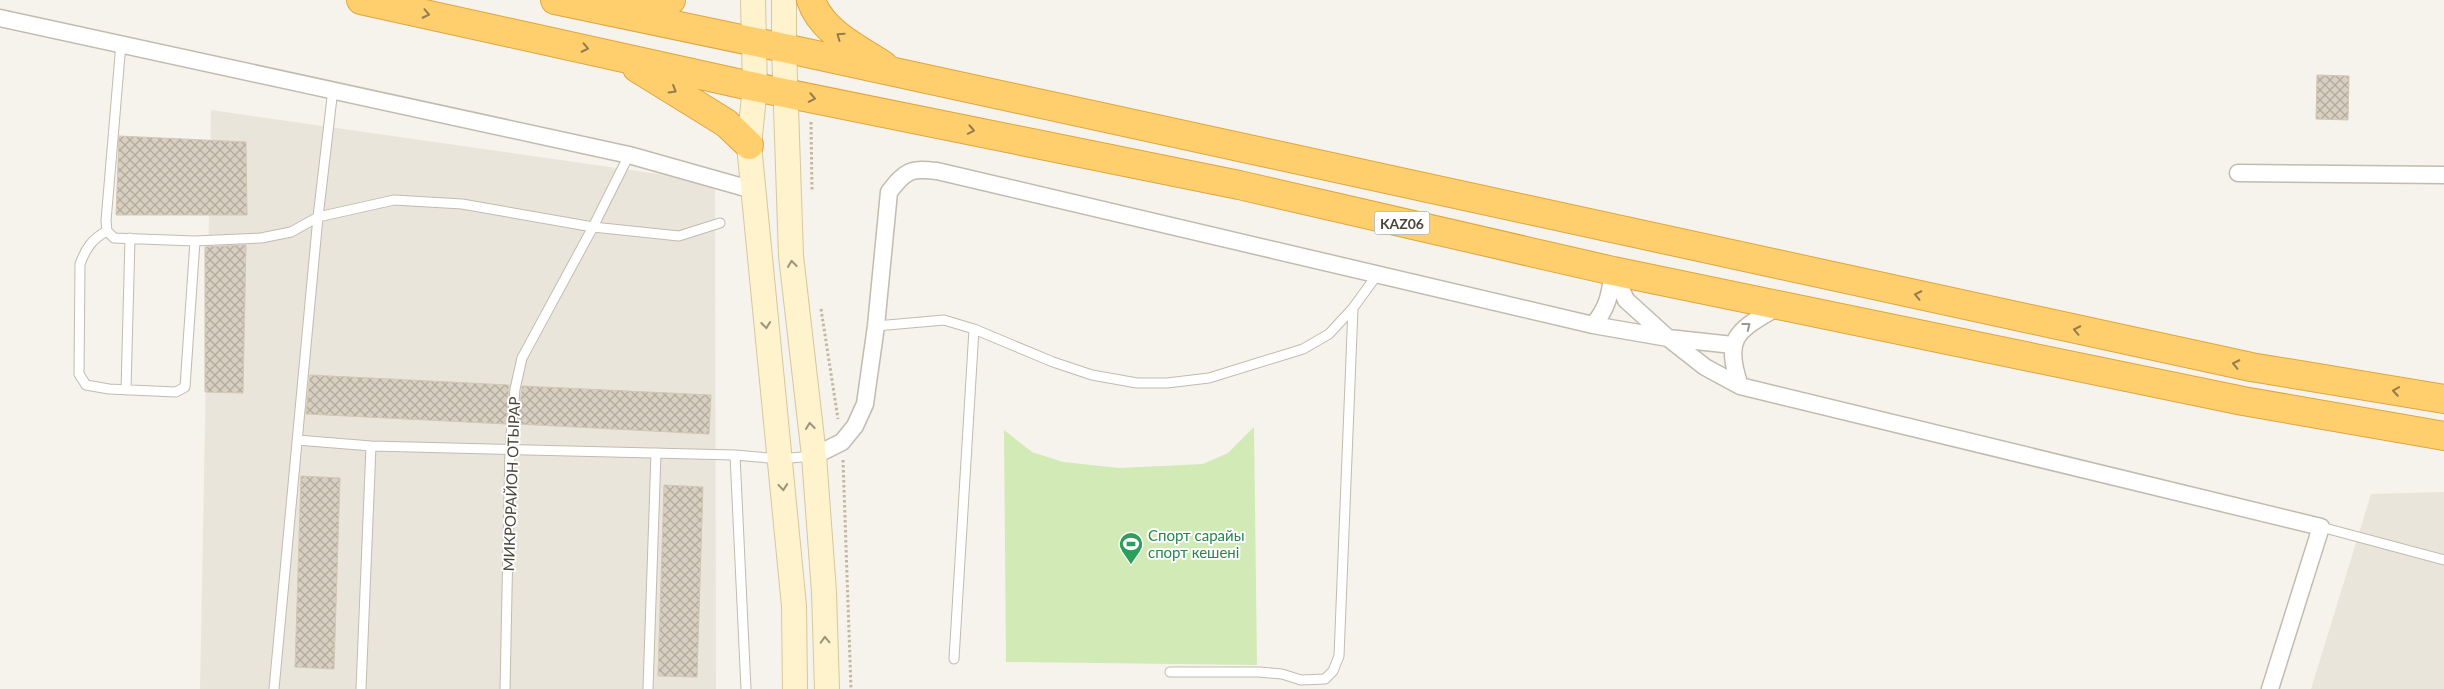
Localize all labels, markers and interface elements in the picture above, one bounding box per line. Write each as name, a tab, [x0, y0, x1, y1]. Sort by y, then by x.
one-way arrow	[421, 8, 430, 19]
one-way arrow	[836, 33, 846, 42]
one-way arrow	[580, 43, 589, 53]
one-way arrow	[668, 83, 677, 93]
one-way arrow	[807, 93, 816, 103]
one-way arrow	[967, 124, 975, 135]
road number: KАZ06	[1374, 212, 1430, 234]
one-way arrow	[787, 260, 798, 268]
one-way arrow	[1914, 290, 1923, 301]
one-way arrow	[761, 322, 772, 330]
one-way arrow	[1742, 323, 1751, 332]
one-way arrow	[2072, 325, 2081, 335]
one-way arrow	[2231, 359, 2240, 370]
one-way arrow	[2392, 387, 2400, 397]
street label: МИКРОРАЙОН ОТЫРАР	[499, 396, 523, 572]
one-way arrow	[805, 422, 816, 430]
one-way arrow	[777, 483, 788, 491]
place label: Спорт сарайы спорт кешені	[1148, 526, 1244, 561]
sports icon: Спорт сарайы спорт кешені	[1118, 531, 1144, 565]
one-way arrow	[820, 636, 830, 644]

